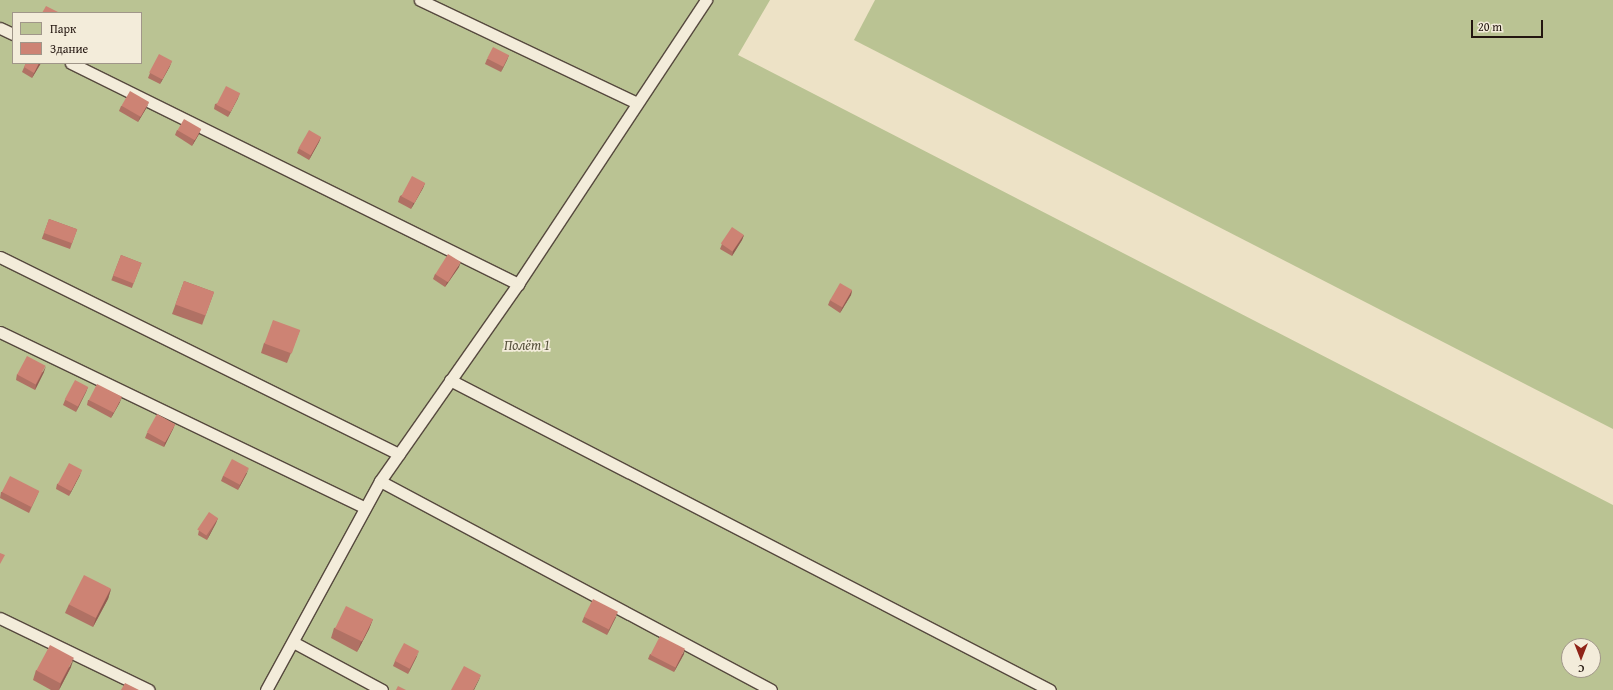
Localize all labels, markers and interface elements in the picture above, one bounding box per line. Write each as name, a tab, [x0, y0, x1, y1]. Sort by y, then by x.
legend	[12, 12, 142, 64]
scale bar	[1473, 12, 1545, 38]
text: 20 m	[1478, 18, 1502, 35]
text: Парк	[50, 20, 76, 37]
text: Здание	[50, 40, 88, 57]
park label: Полёт 1	[504, 337, 550, 353]
north arrow	[1561, 638, 1601, 678]
text: С	[1578, 661, 1584, 677]

